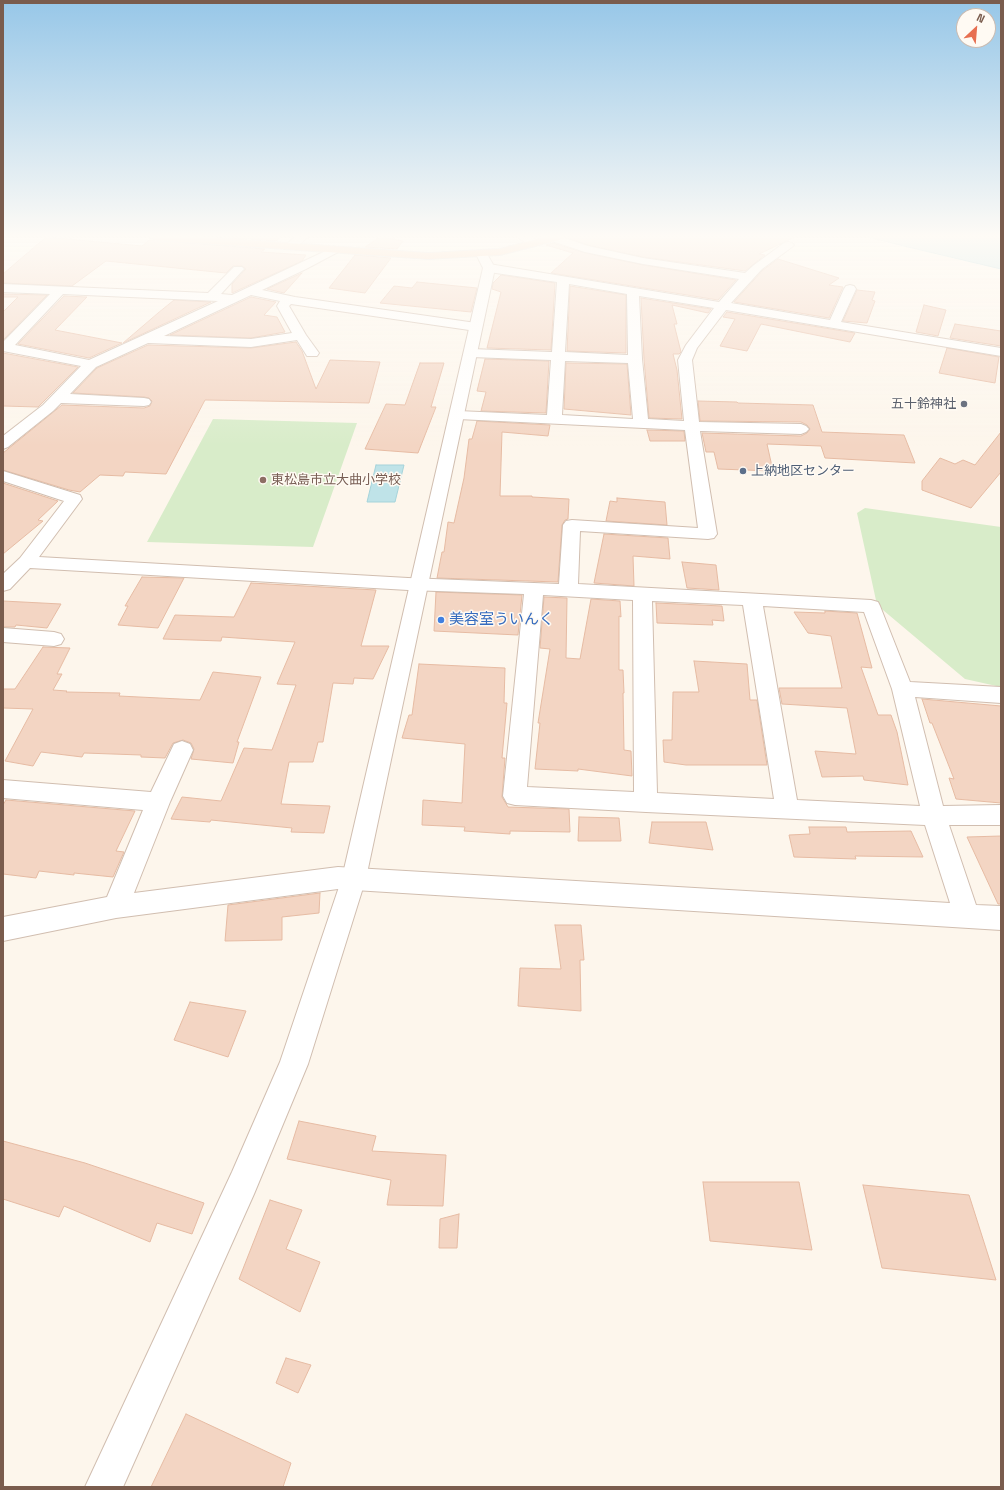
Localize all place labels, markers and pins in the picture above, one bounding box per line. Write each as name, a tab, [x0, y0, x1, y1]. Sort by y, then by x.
place label: 五十鈴神社	[891, 396, 956, 412]
marker: 五十鈴神社	[959, 399, 969, 409]
place label: 上納地区センター	[751, 463, 855, 479]
marker: 上納地区センター	[738, 466, 748, 476]
place label: 東松島市立大曲小学校	[271, 472, 401, 488]
marker: 東松島市立大曲小学校	[258, 475, 268, 485]
place label: 美容室ういんく	[449, 611, 554, 629]
marker: 美容室ういんく	[436, 615, 446, 625]

